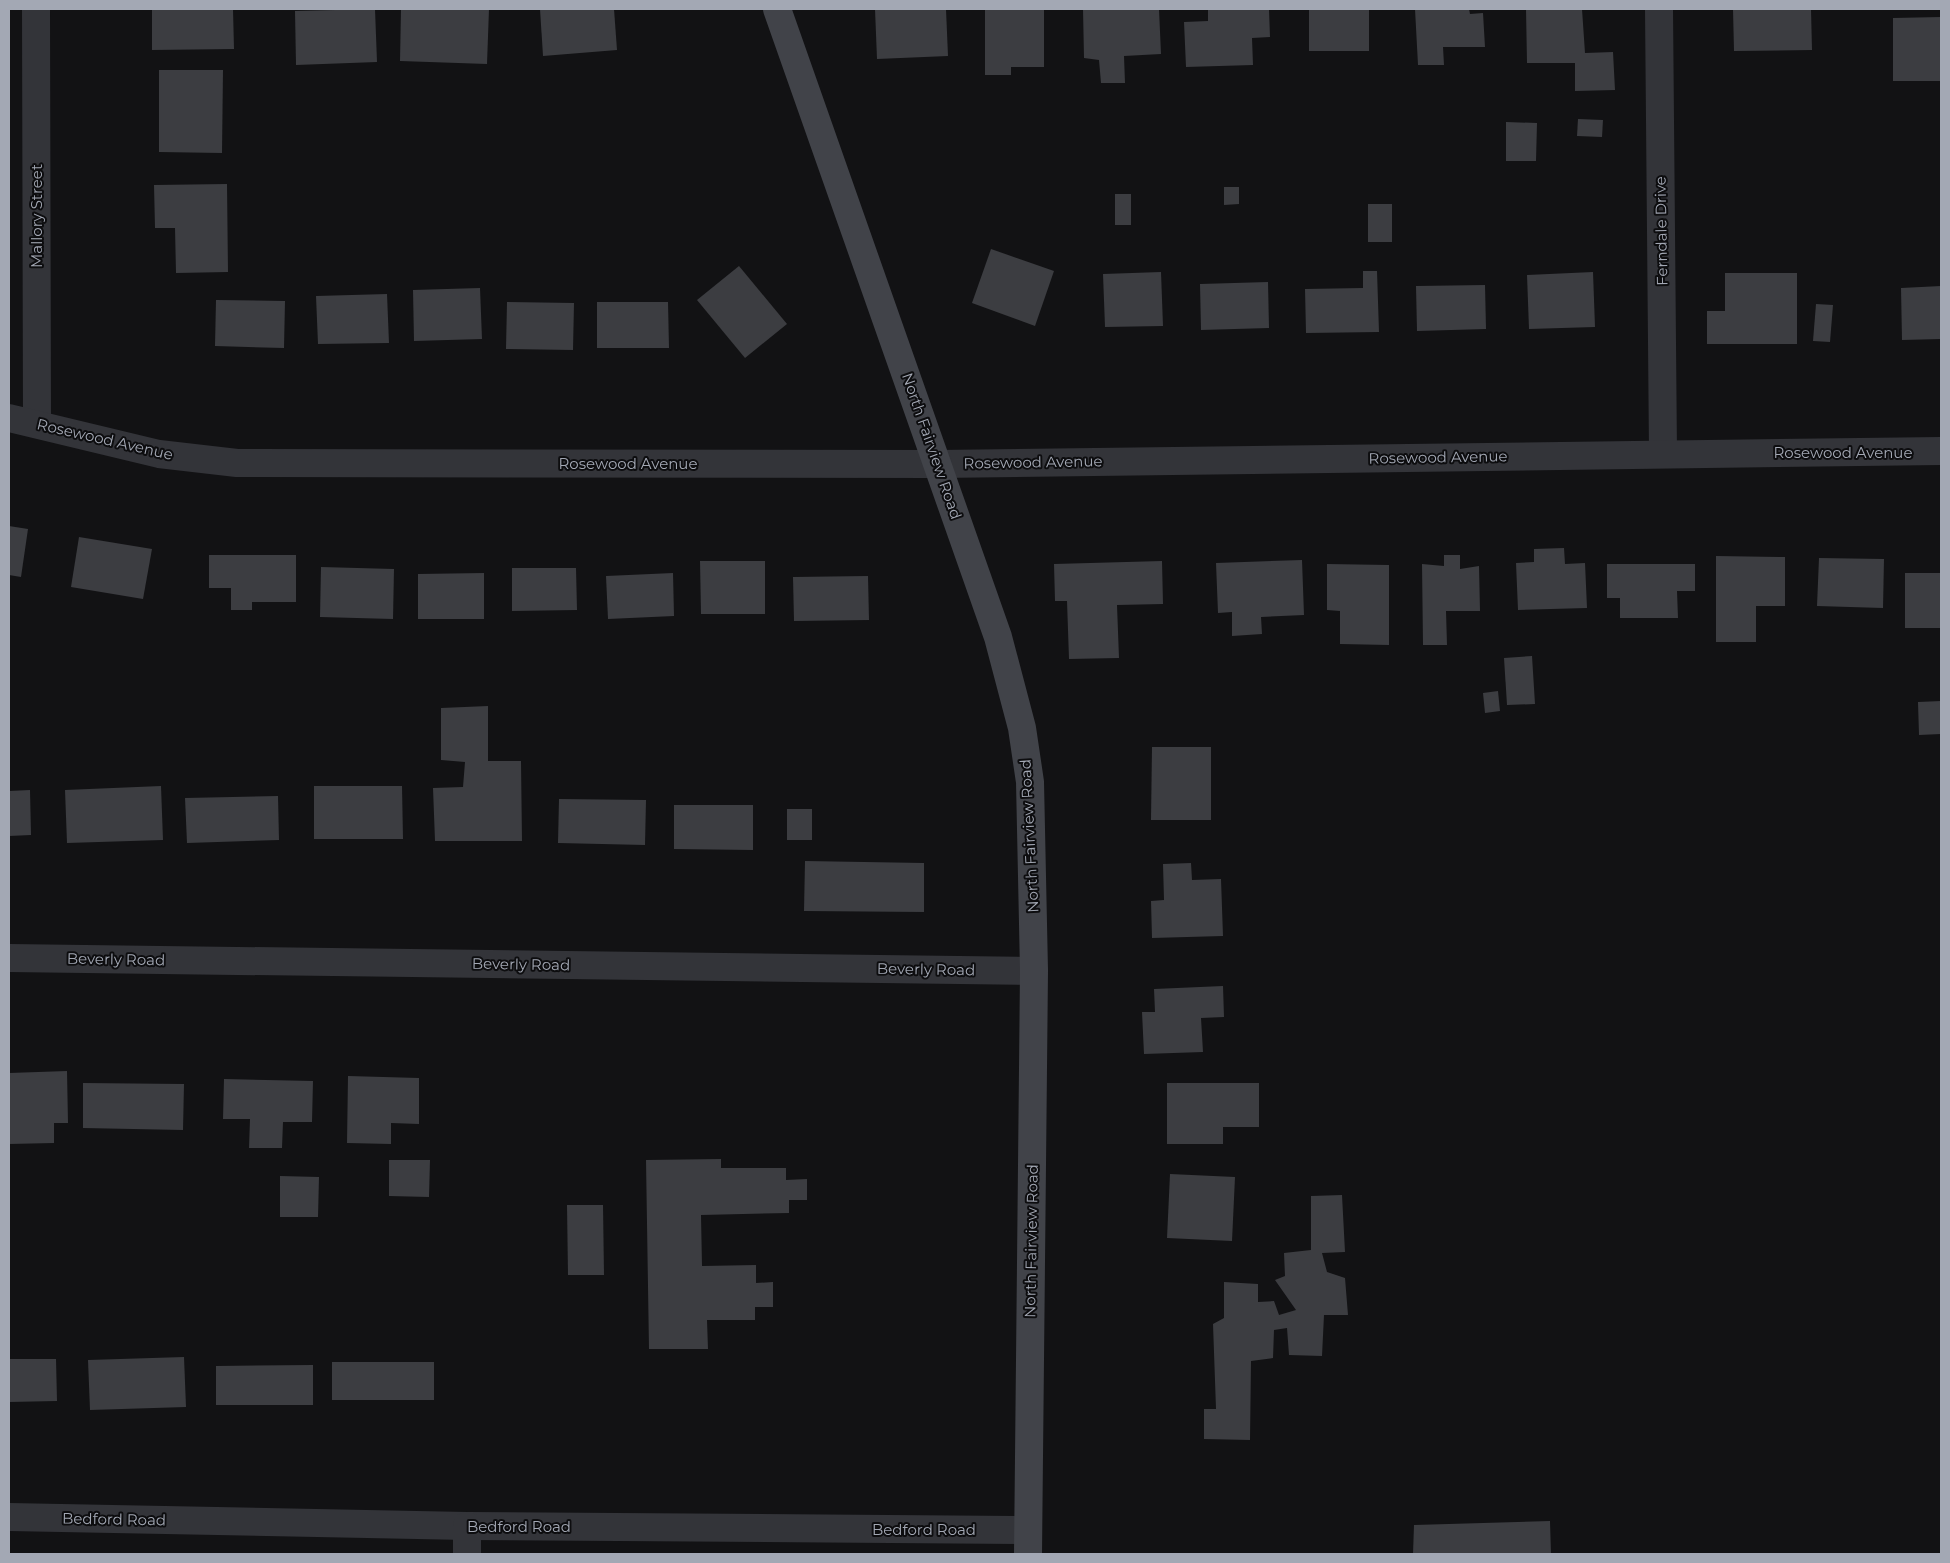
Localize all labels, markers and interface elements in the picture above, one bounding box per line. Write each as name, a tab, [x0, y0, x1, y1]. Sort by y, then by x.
street label: Mallory Street	[27, 164, 46, 268]
street label: Ferndale Drive	[1651, 176, 1671, 286]
street label: North Fairview Road	[898, 370, 966, 522]
street label: Rosewood Avenue	[35, 414, 175, 464]
street label: Rosewood Avenue	[1774, 443, 1912, 462]
street label: Rosewood Avenue	[1368, 446, 1508, 468]
street label: Rosewood Avenue	[963, 451, 1103, 473]
street label: Rosewood Avenue	[559, 454, 697, 473]
street label: North Fairview Road	[1015, 759, 1043, 913]
street label: Beverly Road	[67, 949, 165, 969]
street label: Beverly Road	[472, 954, 570, 974]
street label: Beverly Road	[877, 959, 975, 979]
street label: North Fairview Road	[1020, 1164, 1042, 1318]
street label: Bedford Road	[62, 1509, 166, 1529]
street label: Bedford Road	[467, 1517, 571, 1536]
street label: Bedford Road	[872, 1520, 976, 1539]

